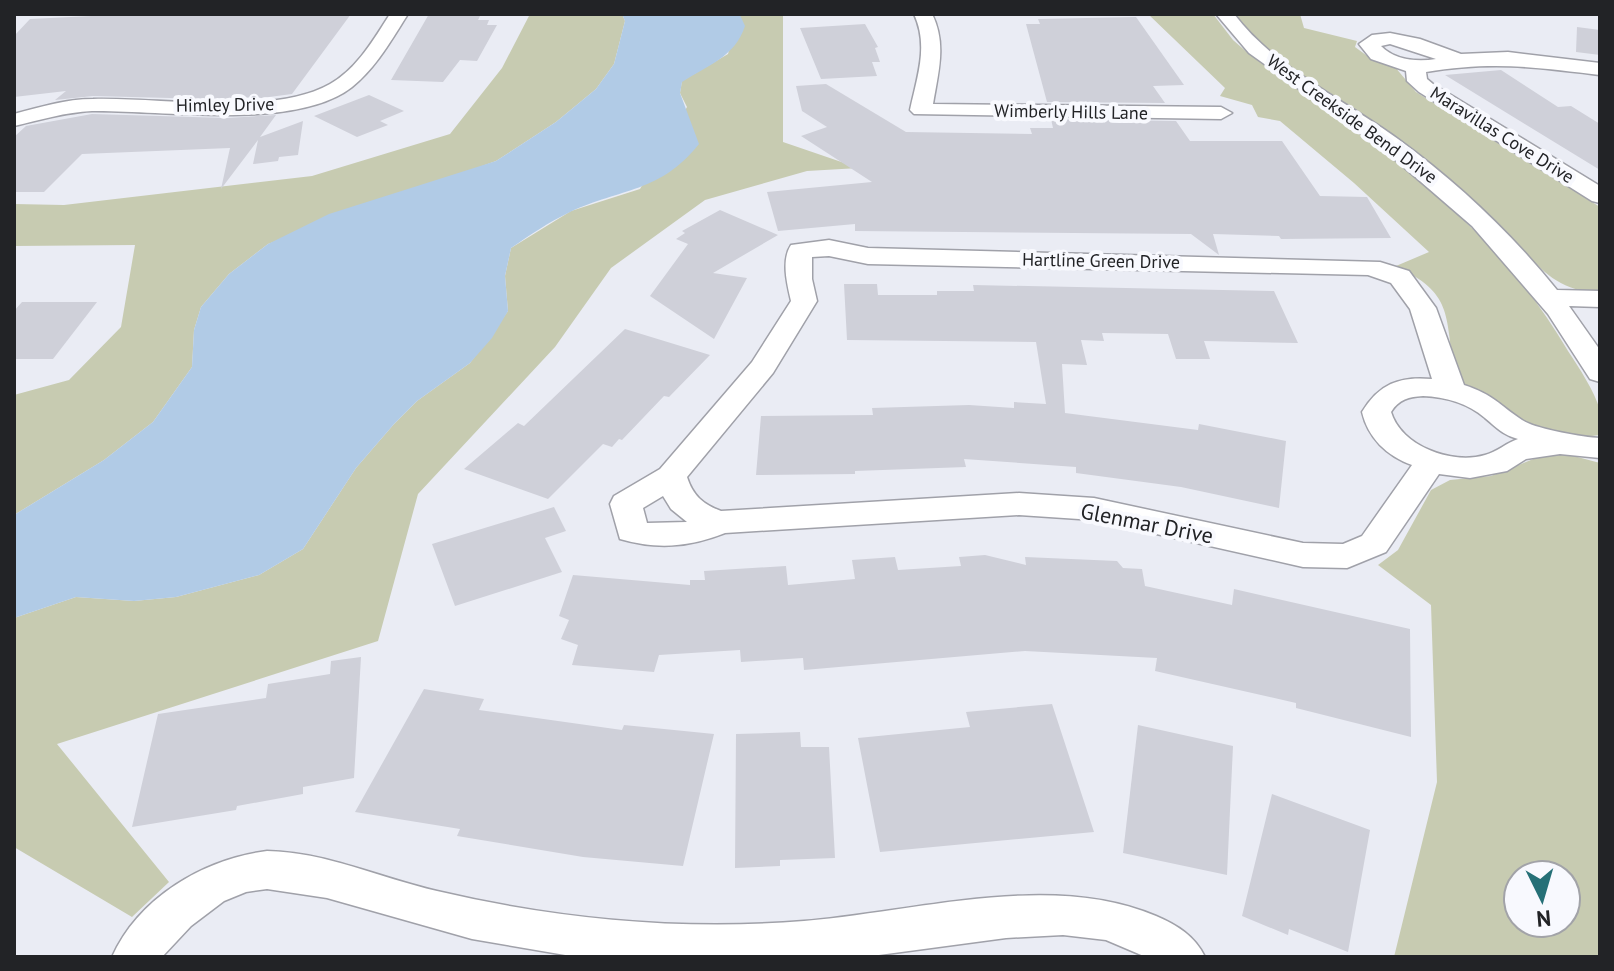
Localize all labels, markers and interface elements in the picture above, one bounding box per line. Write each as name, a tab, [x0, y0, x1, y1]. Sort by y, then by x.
street label: West Creekside Bend Drive	[1263, 49, 1442, 188]
street label: Maravillas Cove Drive	[1426, 81, 1578, 188]
street label: Himley Drive	[176, 92, 274, 117]
street label: Wimberly Hills Lane	[994, 99, 1148, 124]
street label: Hartline Green Drive	[1022, 248, 1180, 273]
street label: Glenmar Drive	[1078, 496, 1216, 550]
north arrow	[1502, 859, 1582, 939]
text: N	[1535, 904, 1552, 934]

